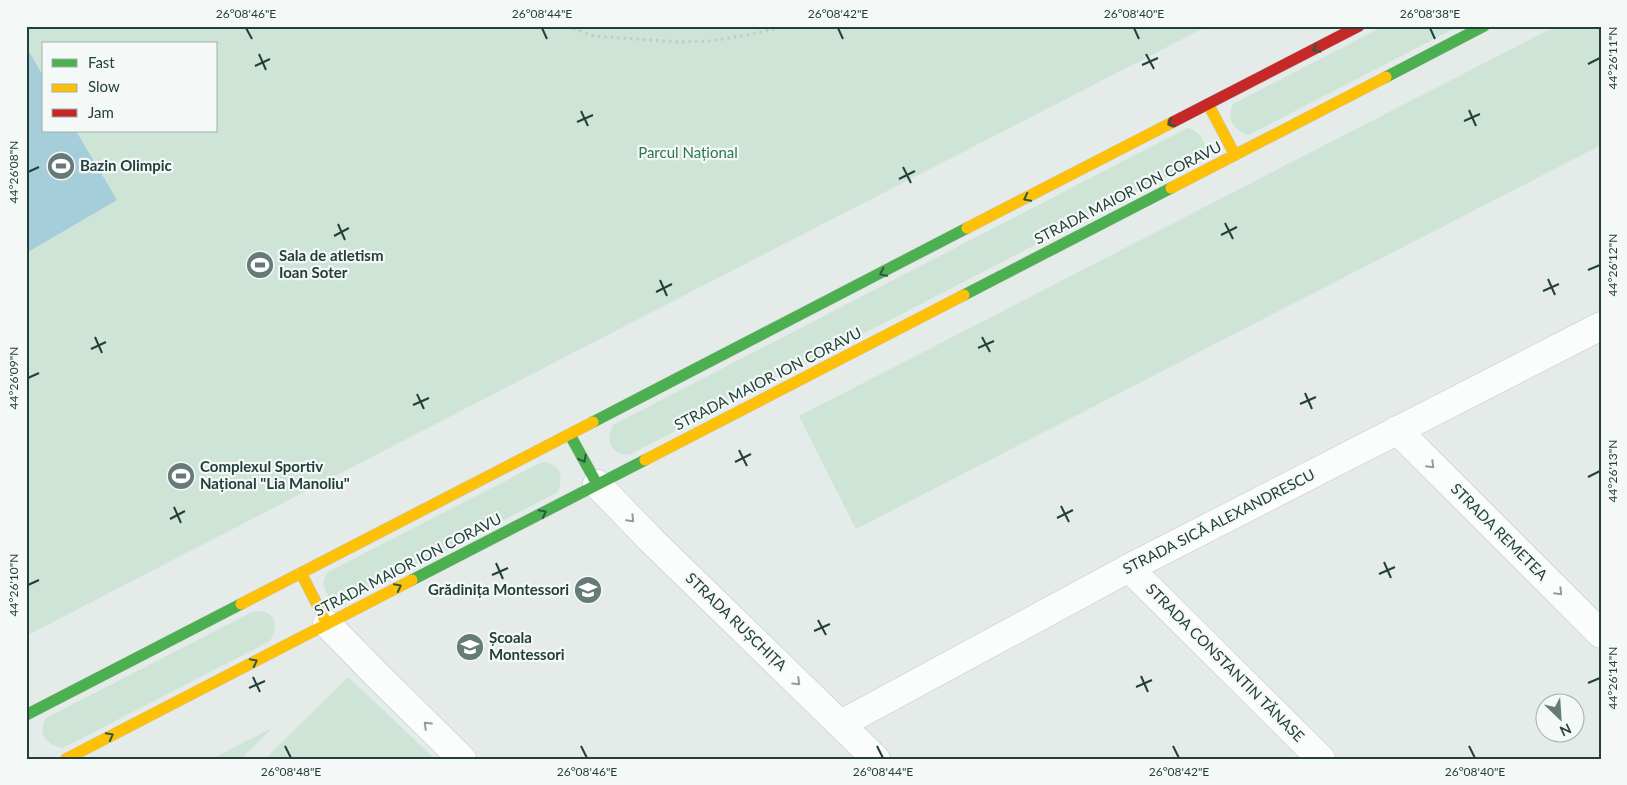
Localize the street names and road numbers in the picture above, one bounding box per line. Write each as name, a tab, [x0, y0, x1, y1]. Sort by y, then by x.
street label: STRADA MAIOR ION CORAVU	[1031, 137, 1224, 247]
street label: STRADA MAIOR ION CORAVU	[671, 323, 864, 433]
street label: STRADA SICĂ ALEXANDRESCU	[1120, 465, 1318, 577]
street label: STRADA REMETEA	[1448, 479, 1552, 584]
street label: STRADA MAIOR ION CORAVU	[311, 509, 504, 619]
street label: STRADA RUȘCHIȚA	[682, 569, 791, 675]
street label: STRADA CONSTANTIN TĂNASE	[1143, 579, 1309, 745]

